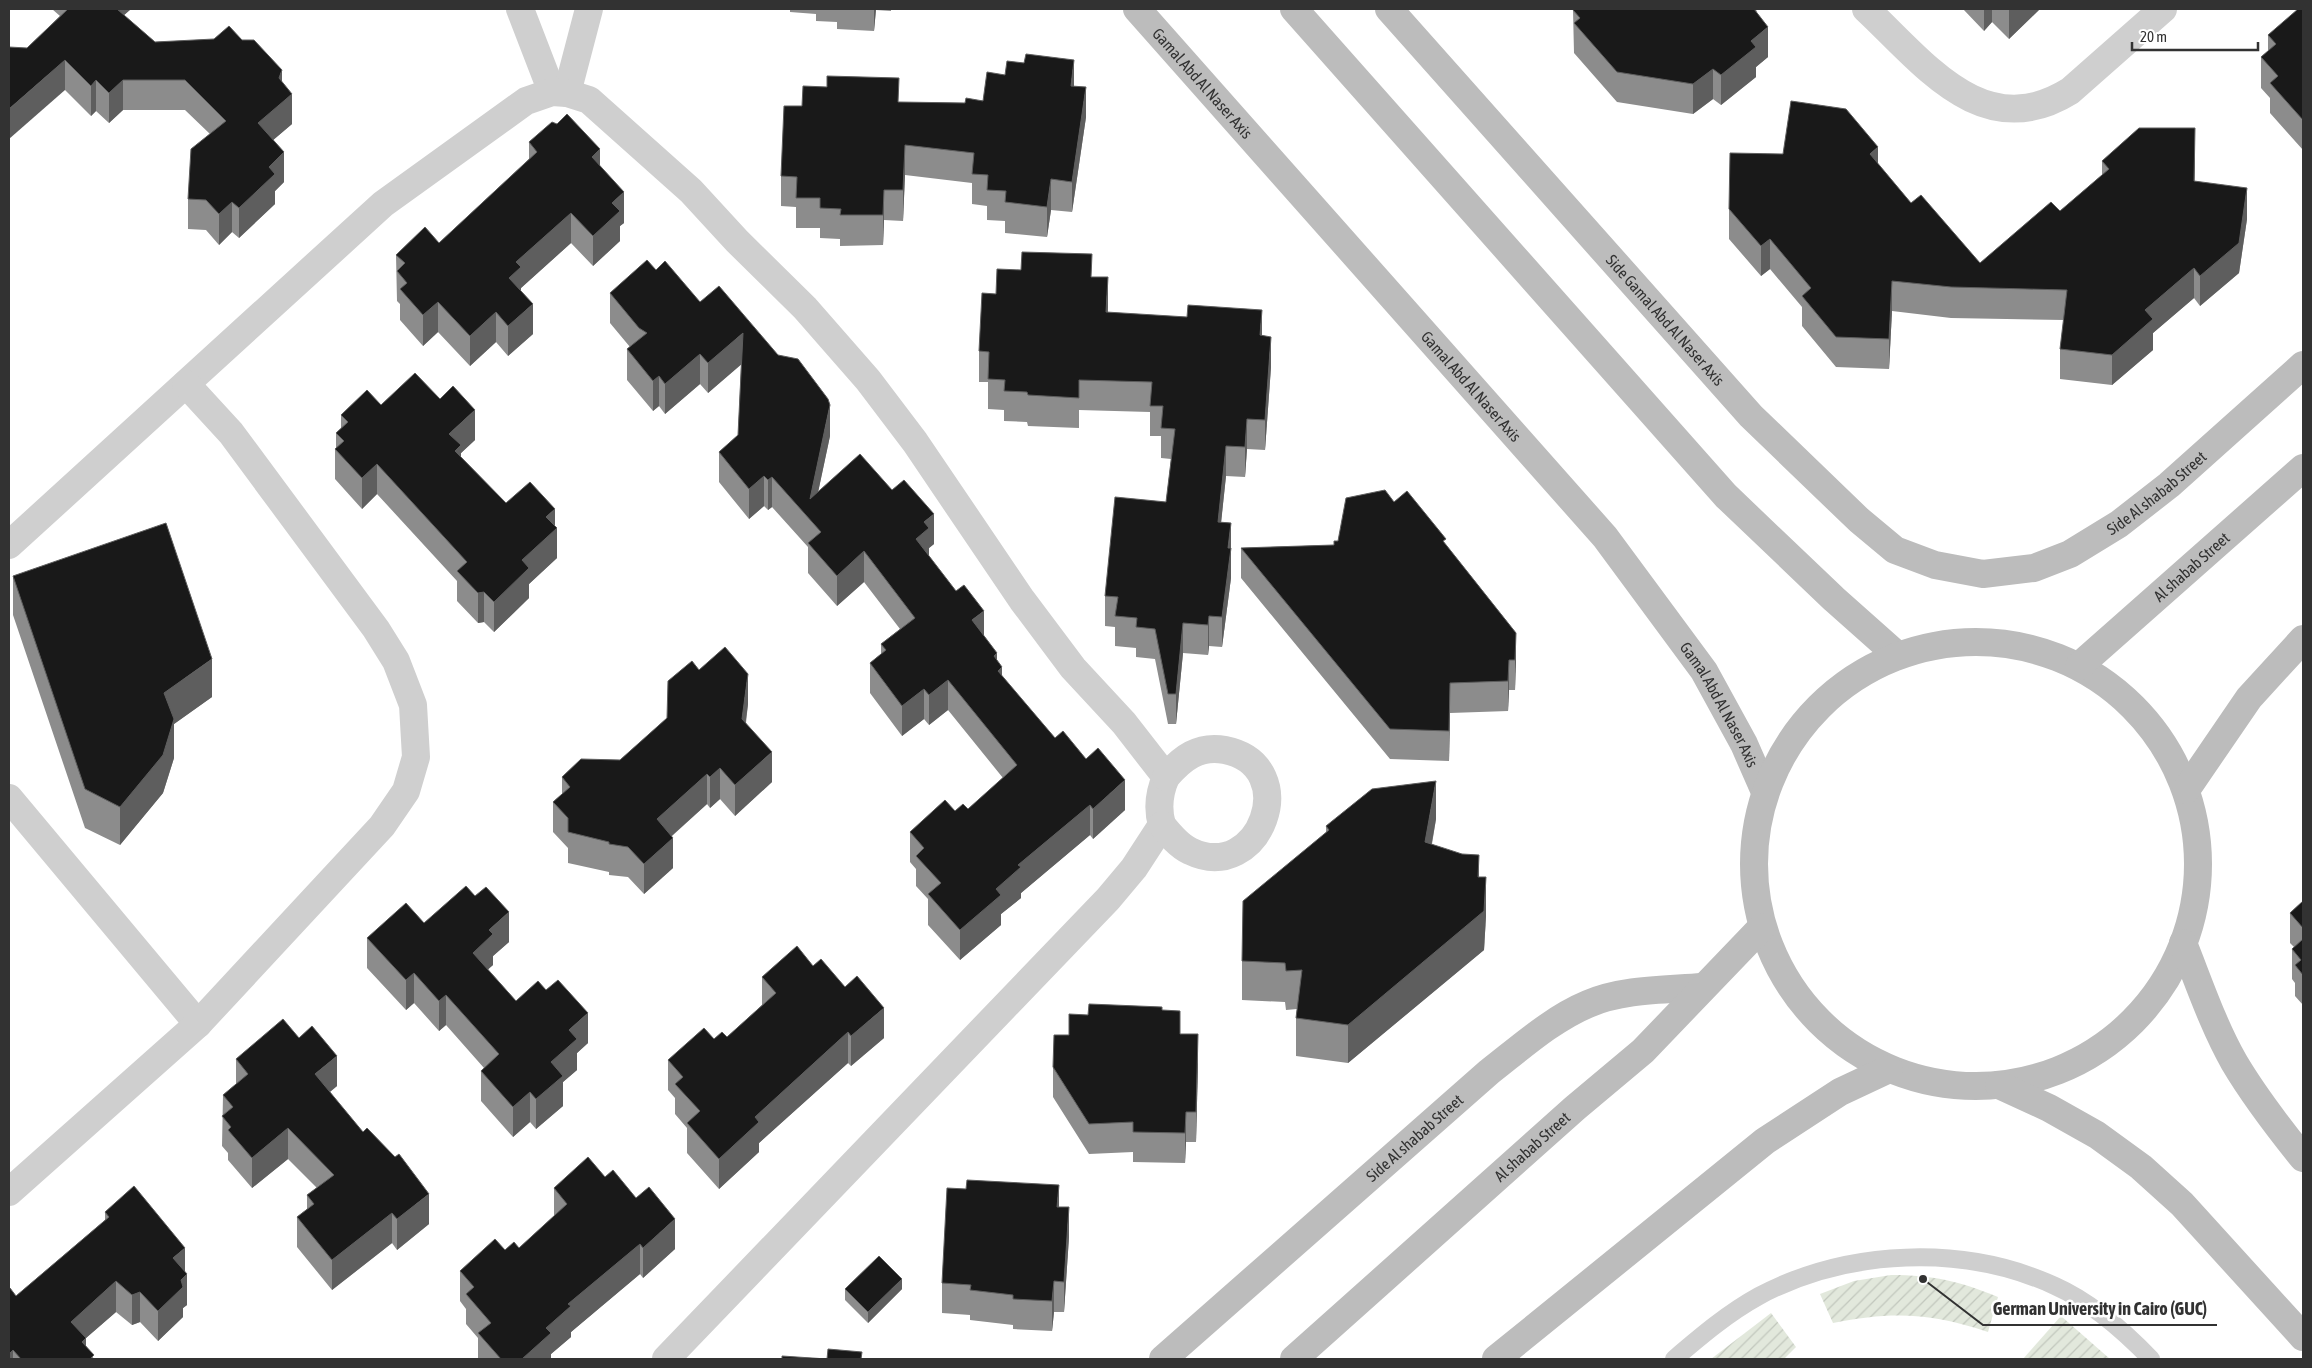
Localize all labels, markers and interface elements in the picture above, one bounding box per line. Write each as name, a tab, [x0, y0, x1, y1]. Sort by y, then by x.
scale bar	[2132, 20, 2258, 52]
street label: Gamal Abd Al Naser Axis	[1149, 24, 1257, 142]
text: 20 m	[2140, 28, 2167, 45]
street label: Side Gamal Abd Al Naser Axis	[1603, 251, 1729, 389]
street label: Gamal Abd Al Naser Axis	[1418, 327, 1525, 445]
street label: Side Al shabab Street	[2103, 447, 2210, 538]
street label: Al shabab Street	[2150, 528, 2233, 605]
street label: Gamal Abd Al Naser Axis	[1677, 638, 1762, 770]
street label: Side Al shabab Street	[1362, 1090, 1467, 1185]
street label: Al shabab Street	[1490, 1108, 1574, 1185]
callout: German University in Cairo (GUC)	[1983, 1292, 2217, 1325]
text: German University in Cairo (GUC)	[1993, 1298, 2207, 1319]

